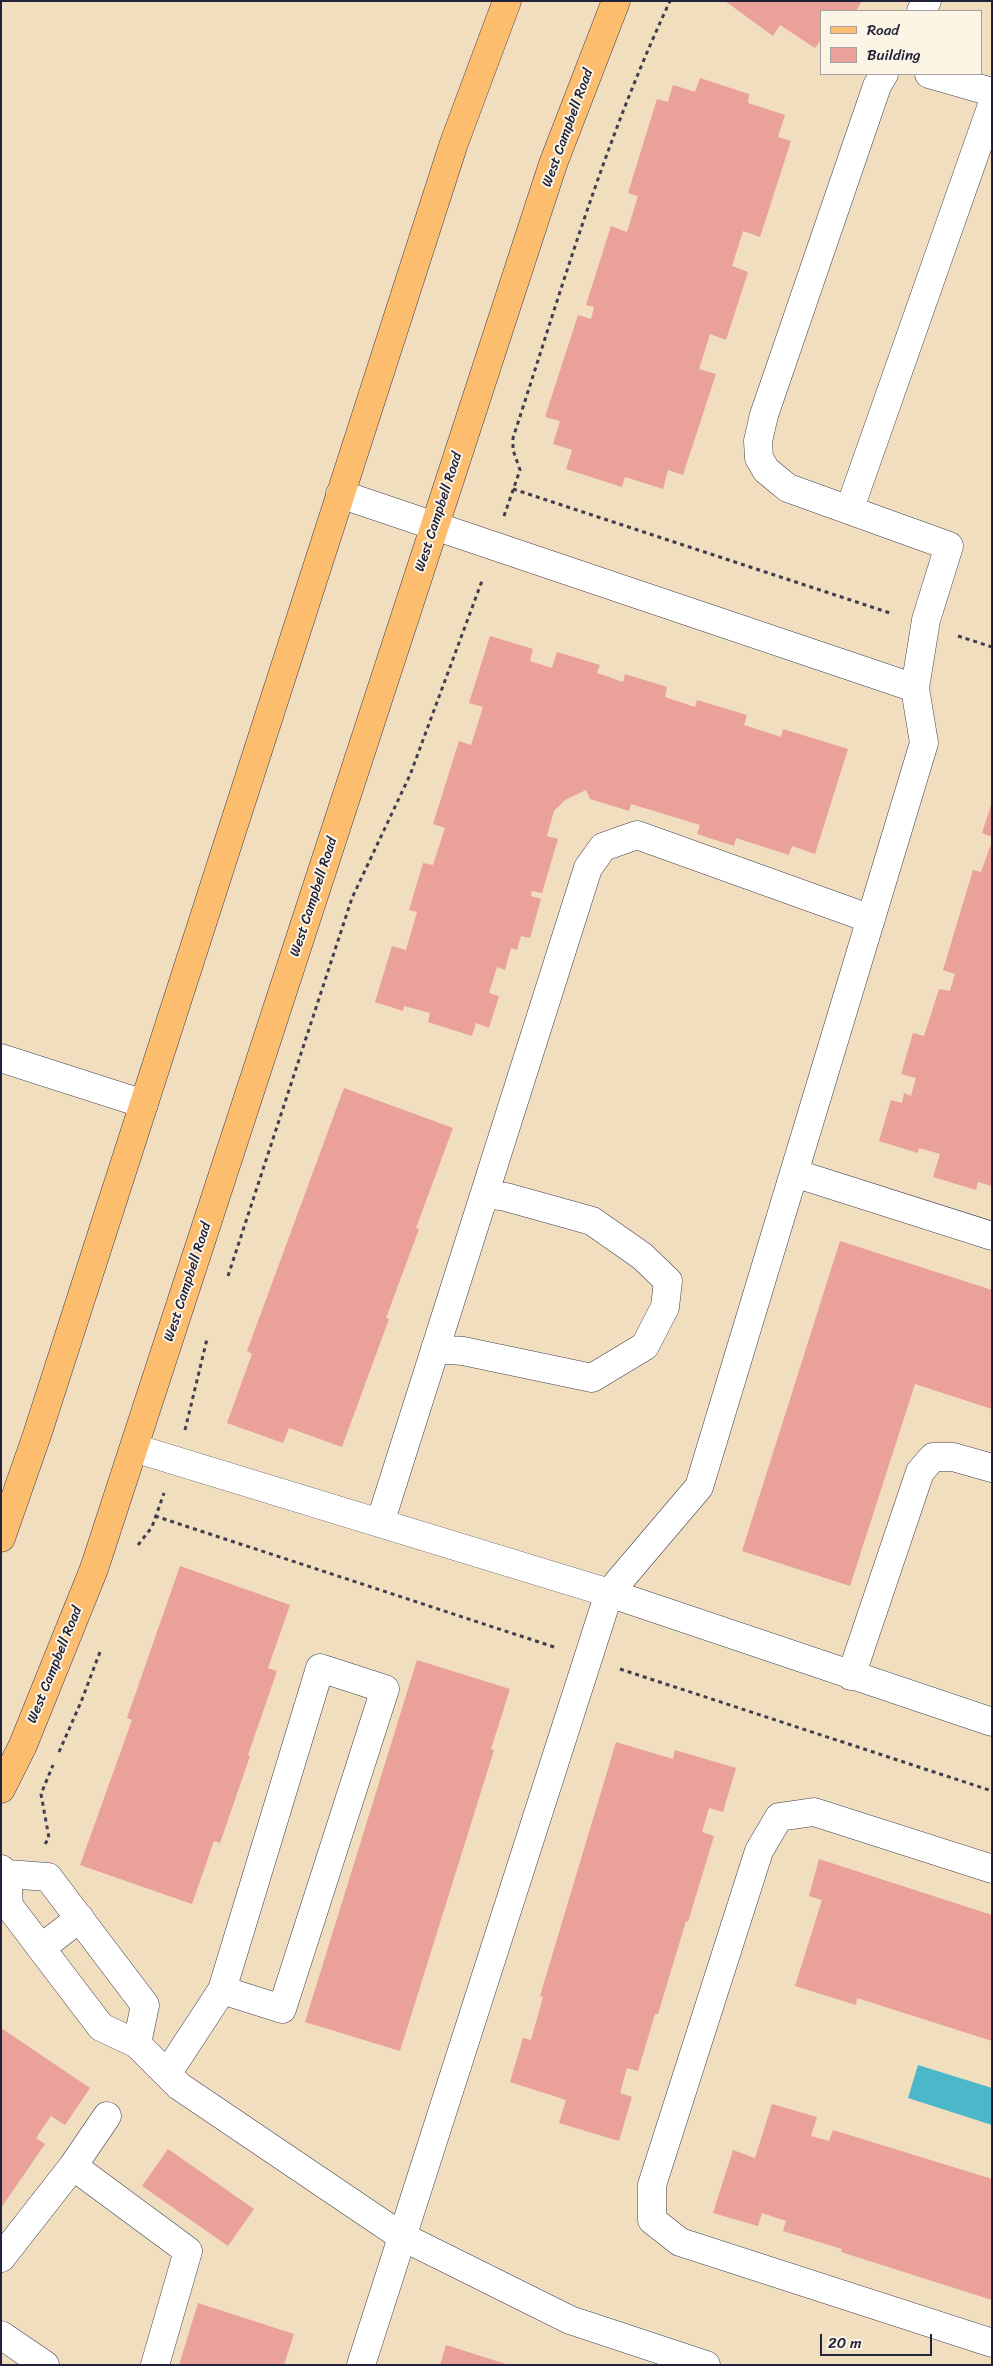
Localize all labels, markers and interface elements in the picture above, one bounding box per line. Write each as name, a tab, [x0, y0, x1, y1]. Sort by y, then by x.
legend	[820, 10, 983, 75]
text: Road	[867, 17, 899, 43]
text: Building	[867, 42, 921, 68]
street label: West Campbell Road	[539, 67, 597, 189]
street label: West Campbell Road	[412, 450, 466, 574]
street label: West Campbell Road	[287, 835, 341, 959]
street label: West Campbell Road	[161, 1220, 215, 1344]
street label: West Campbell Road	[24, 1604, 86, 1726]
scale bar	[823, 2324, 936, 2356]
text: 20 m	[828, 2330, 862, 2356]

